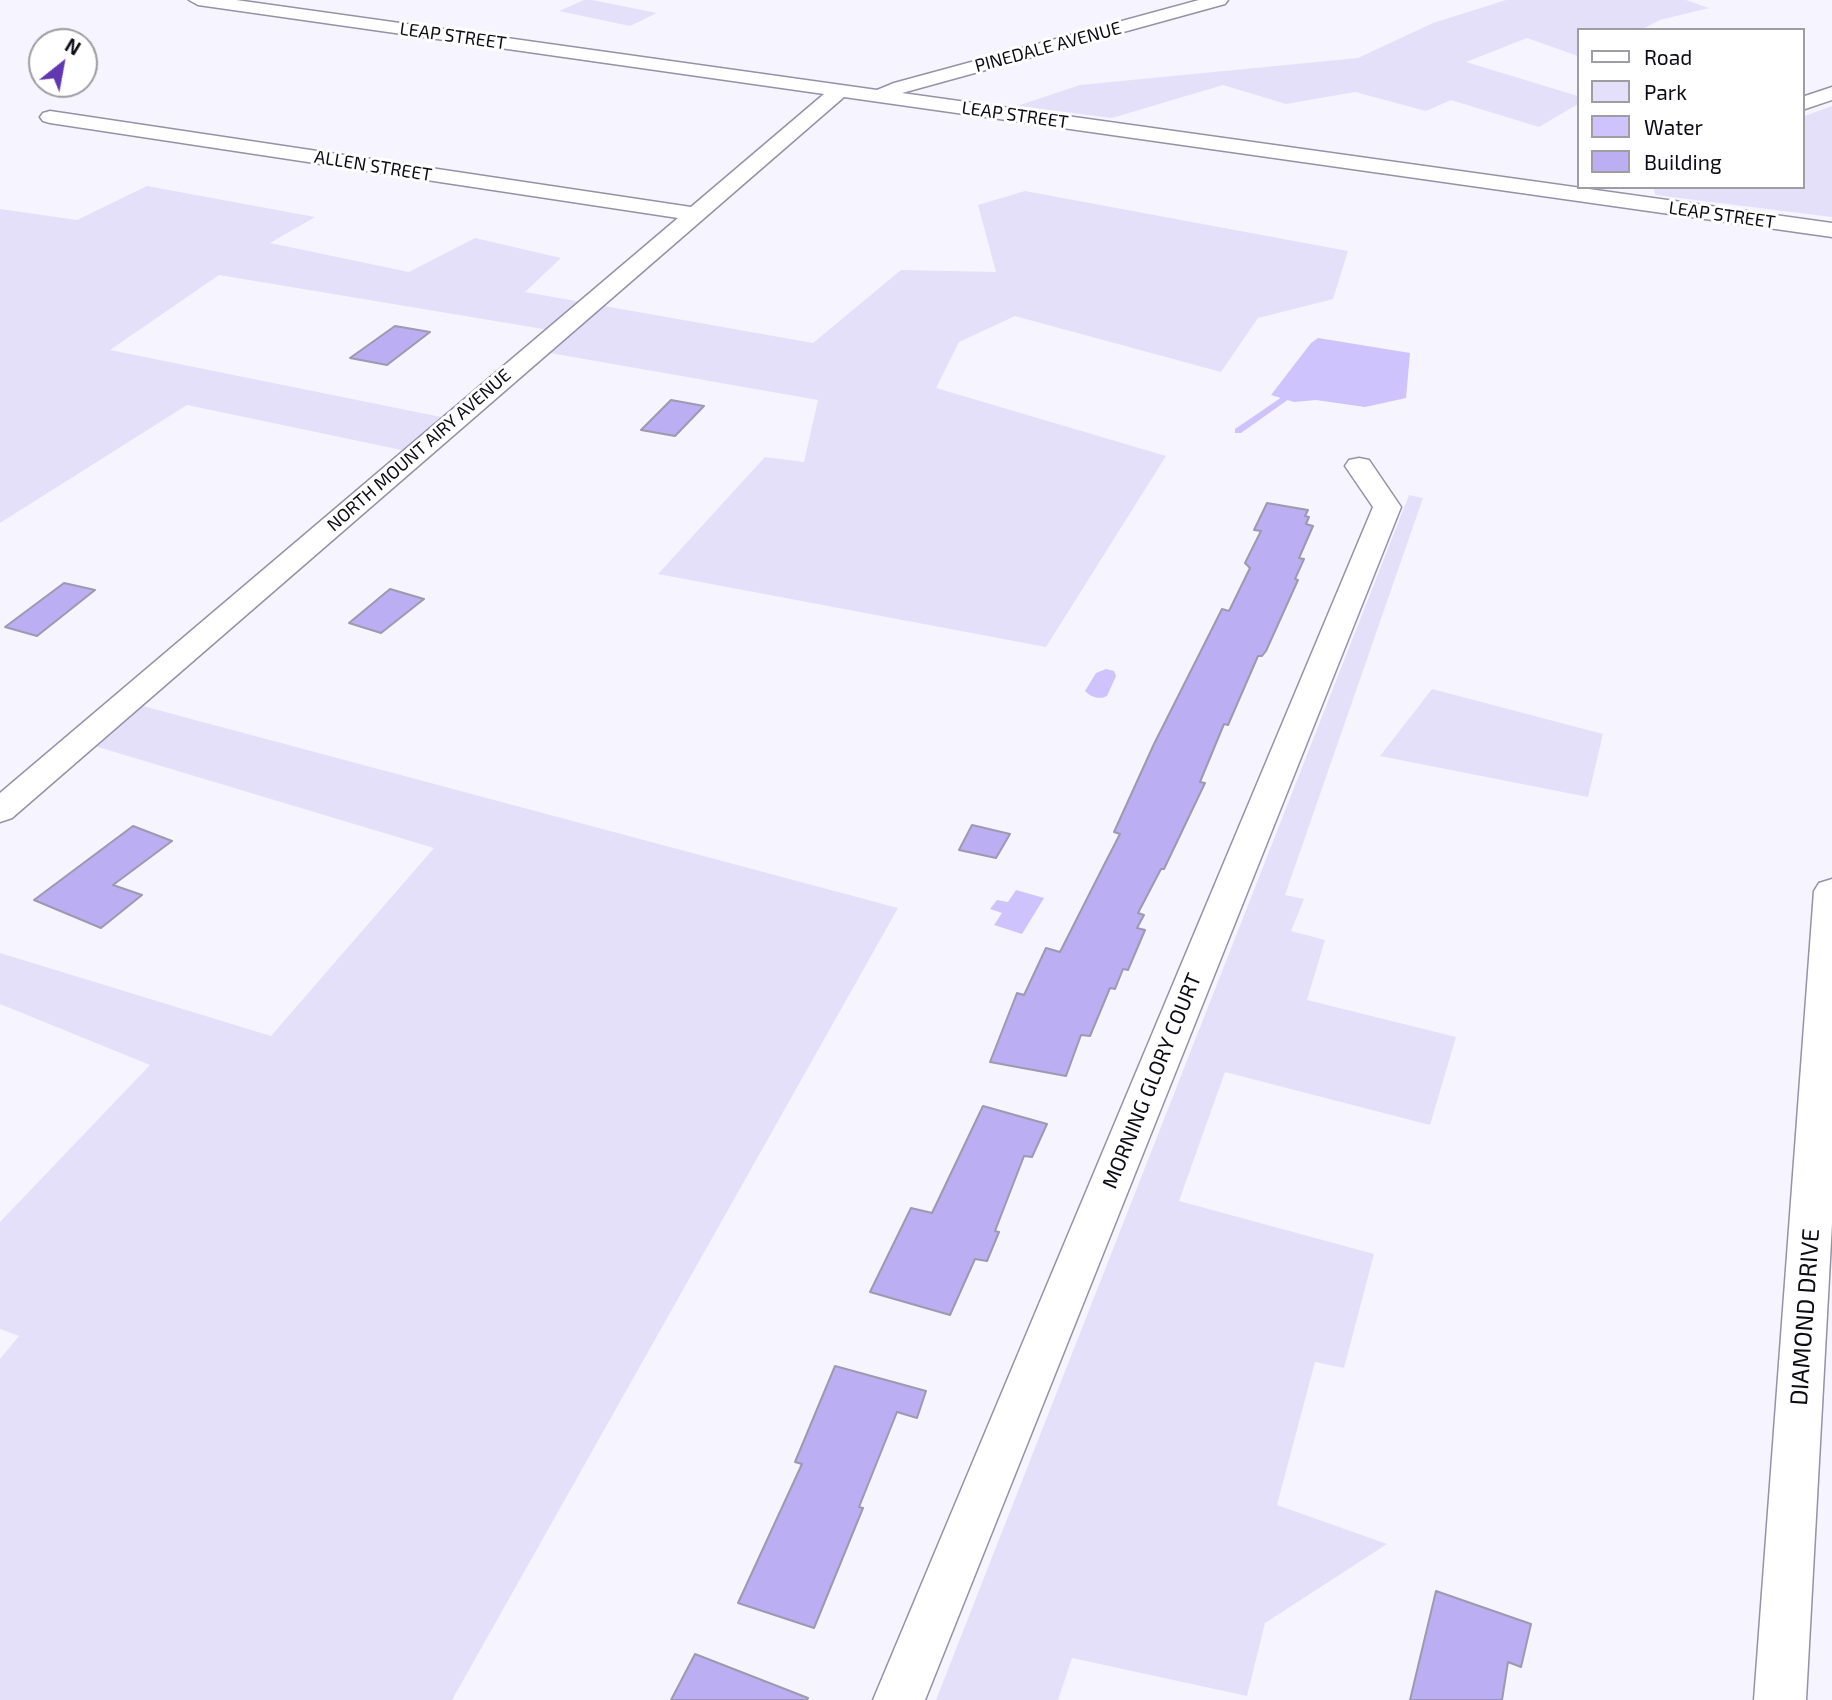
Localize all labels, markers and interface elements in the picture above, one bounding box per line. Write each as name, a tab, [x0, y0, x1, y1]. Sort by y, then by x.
street label: PINEDALE AVENUE	[972, 17, 1124, 77]
street label: LEAP STREET	[398, 18, 508, 54]
north arrow	[28, 28, 98, 98]
legend	[1576, 28, 1804, 189]
text: N	[61, 33, 85, 60]
text: Road	[1644, 44, 1692, 69]
text: Park	[1644, 79, 1687, 104]
street label: LEAP STREET	[960, 97, 1070, 133]
text: Water	[1644, 114, 1703, 139]
street label: ALLEN STREET	[313, 146, 433, 186]
text: Building	[1644, 149, 1722, 174]
street label: LEAP STREET	[1667, 197, 1777, 233]
street label: NORTH MOUNT AIRY AVENUE	[323, 364, 515, 536]
street label: MORNING GLORY COURT	[1097, 970, 1207, 1192]
street label: DIAMOND DRIVE	[1784, 1227, 1826, 1407]

